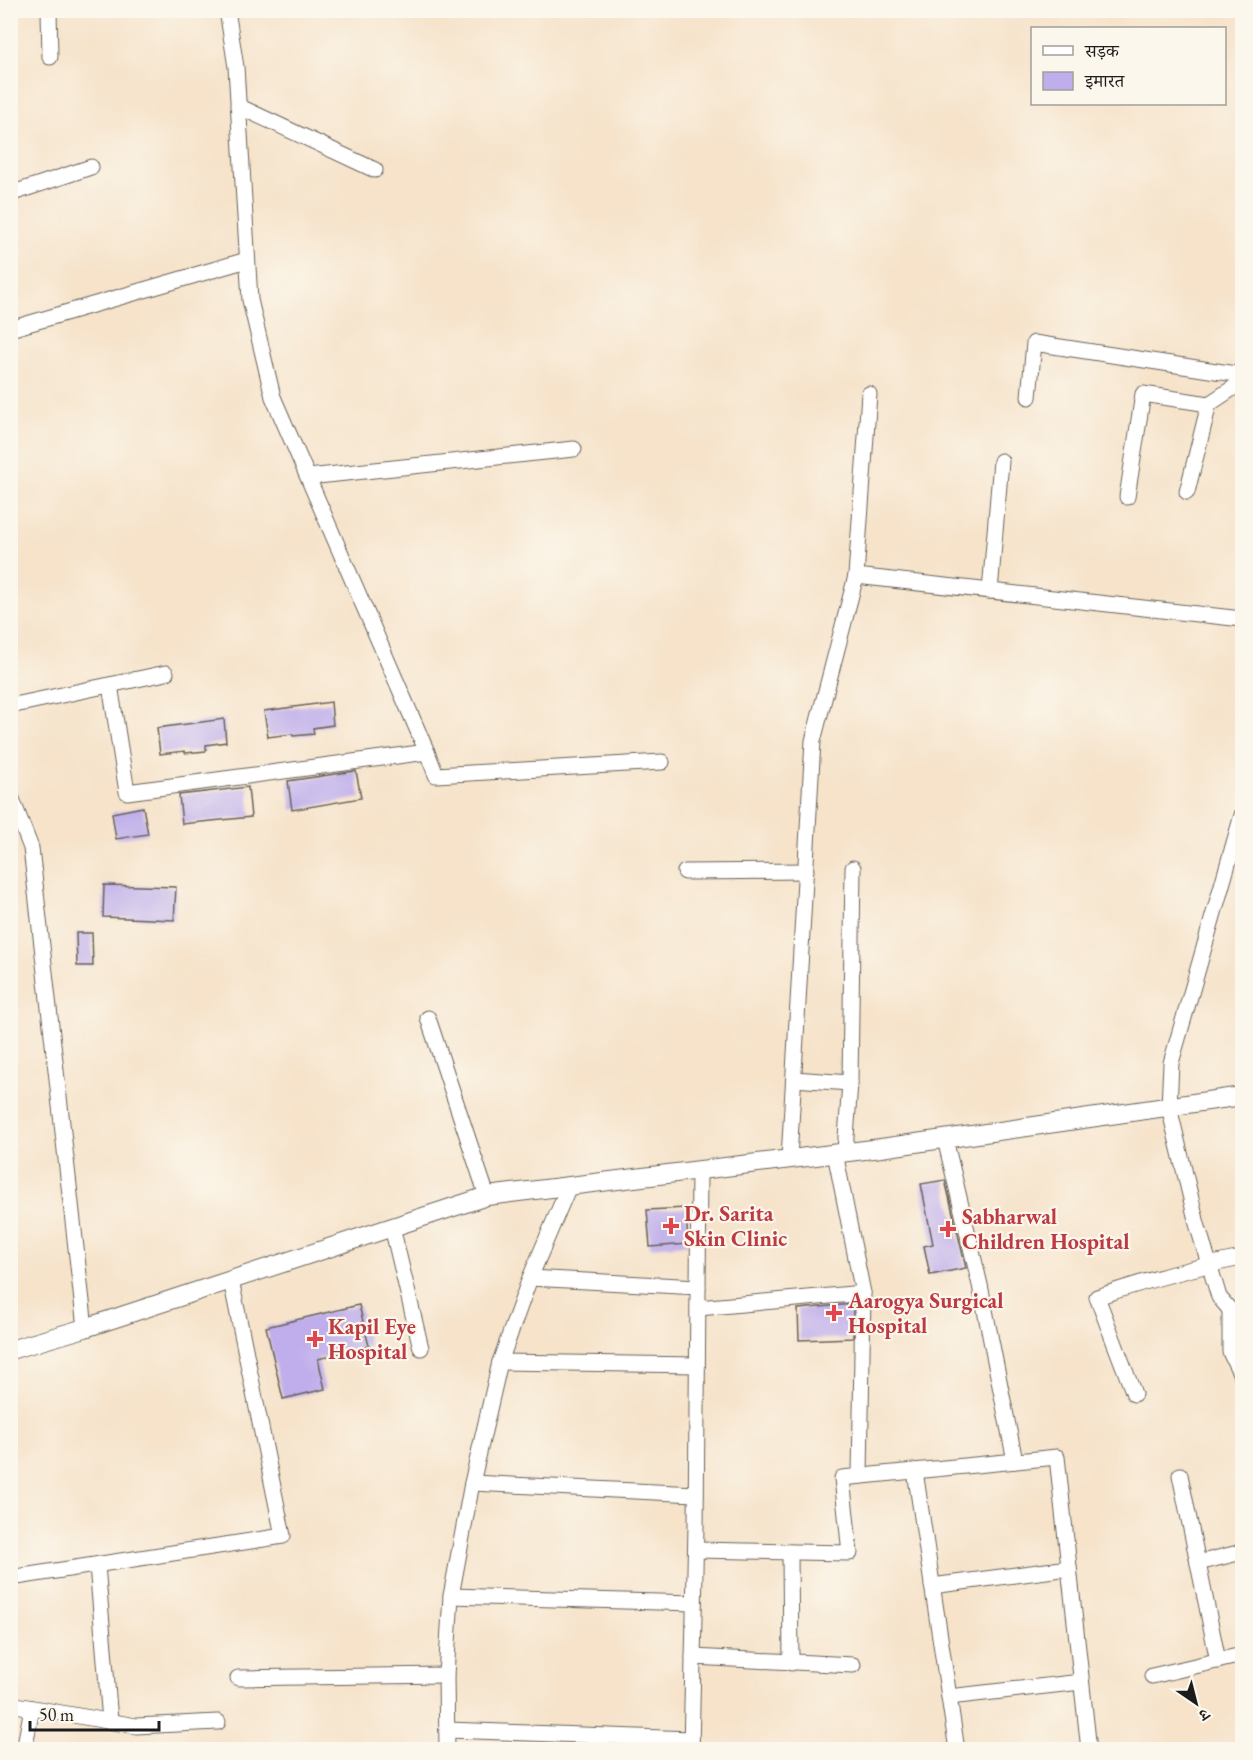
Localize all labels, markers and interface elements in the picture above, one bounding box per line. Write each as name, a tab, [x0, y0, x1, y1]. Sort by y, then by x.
legend	[1031, 27, 1226, 105]
text: सड़क	[1084, 39, 1120, 62]
text: इमारत	[1084, 69, 1125, 92]
place label: Dr. Sarita Skin Clinic	[684, 1199, 787, 1253]
place label: Sabharwal Children Hospital	[962, 1202, 1130, 1256]
marker: Dr. Sarita Skin Clinic	[662, 1217, 680, 1235]
marker: Sabharwal Children Hospital	[939, 1220, 957, 1238]
place label: Aarogya Surgical Hospital	[847, 1286, 1004, 1340]
marker: Aarogya Surgical Hospital	[825, 1304, 843, 1322]
place label: Kapil Eye Hospital	[328, 1312, 416, 1366]
marker: Kapil Eye Hospital	[306, 1330, 324, 1348]
north arrow	[1166, 1673, 1226, 1733]
scale bar	[30, 1694, 159, 1732]
text: 50 m	[39, 1703, 74, 1726]
text: उ	[1193, 1703, 1214, 1727]

